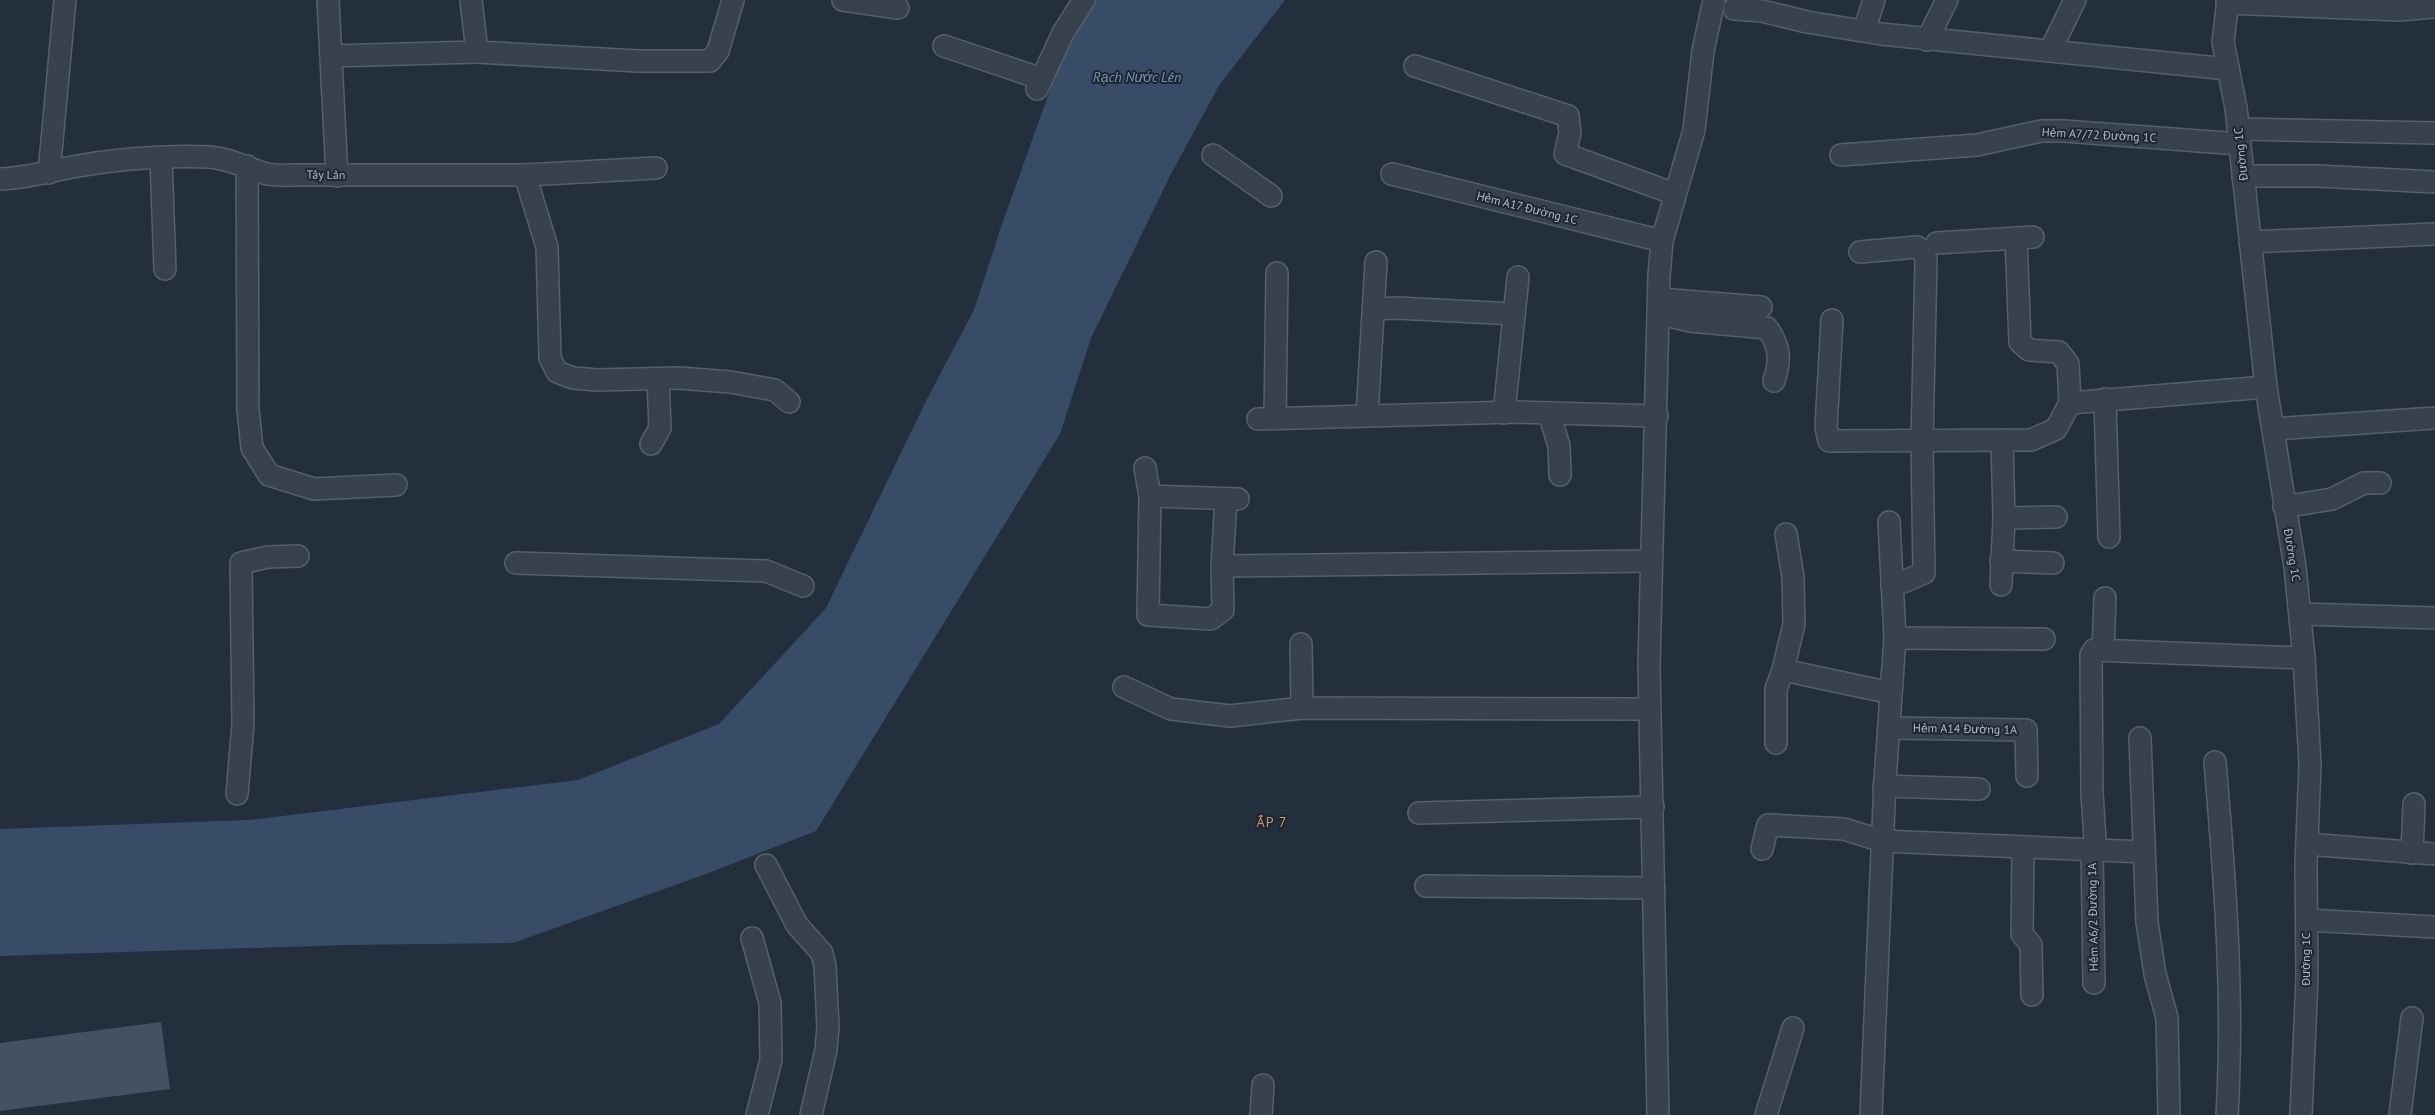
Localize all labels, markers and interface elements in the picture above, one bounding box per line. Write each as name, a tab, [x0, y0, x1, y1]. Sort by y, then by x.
water label: Rạch Nước Lên	[1093, 68, 1181, 86]
street label: Hẻm A7/72 Đường 1C	[2041, 124, 2157, 145]
street label: Đường 1C	[2230, 127, 2251, 182]
street label: Tây Lân	[306, 167, 346, 182]
street label: Hẻm A17 Đường 1C	[1475, 188, 1579, 227]
street label: Đường 1C	[2281, 526, 2304, 583]
street label: Hẻm A14 Đường 1A	[1913, 720, 2017, 737]
district label: ẤP 7	[1257, 813, 1287, 831]
street label: Hẻm A6/2 Đường 1A	[2084, 863, 2101, 971]
street label: Đường 1C	[2298, 932, 2313, 987]

